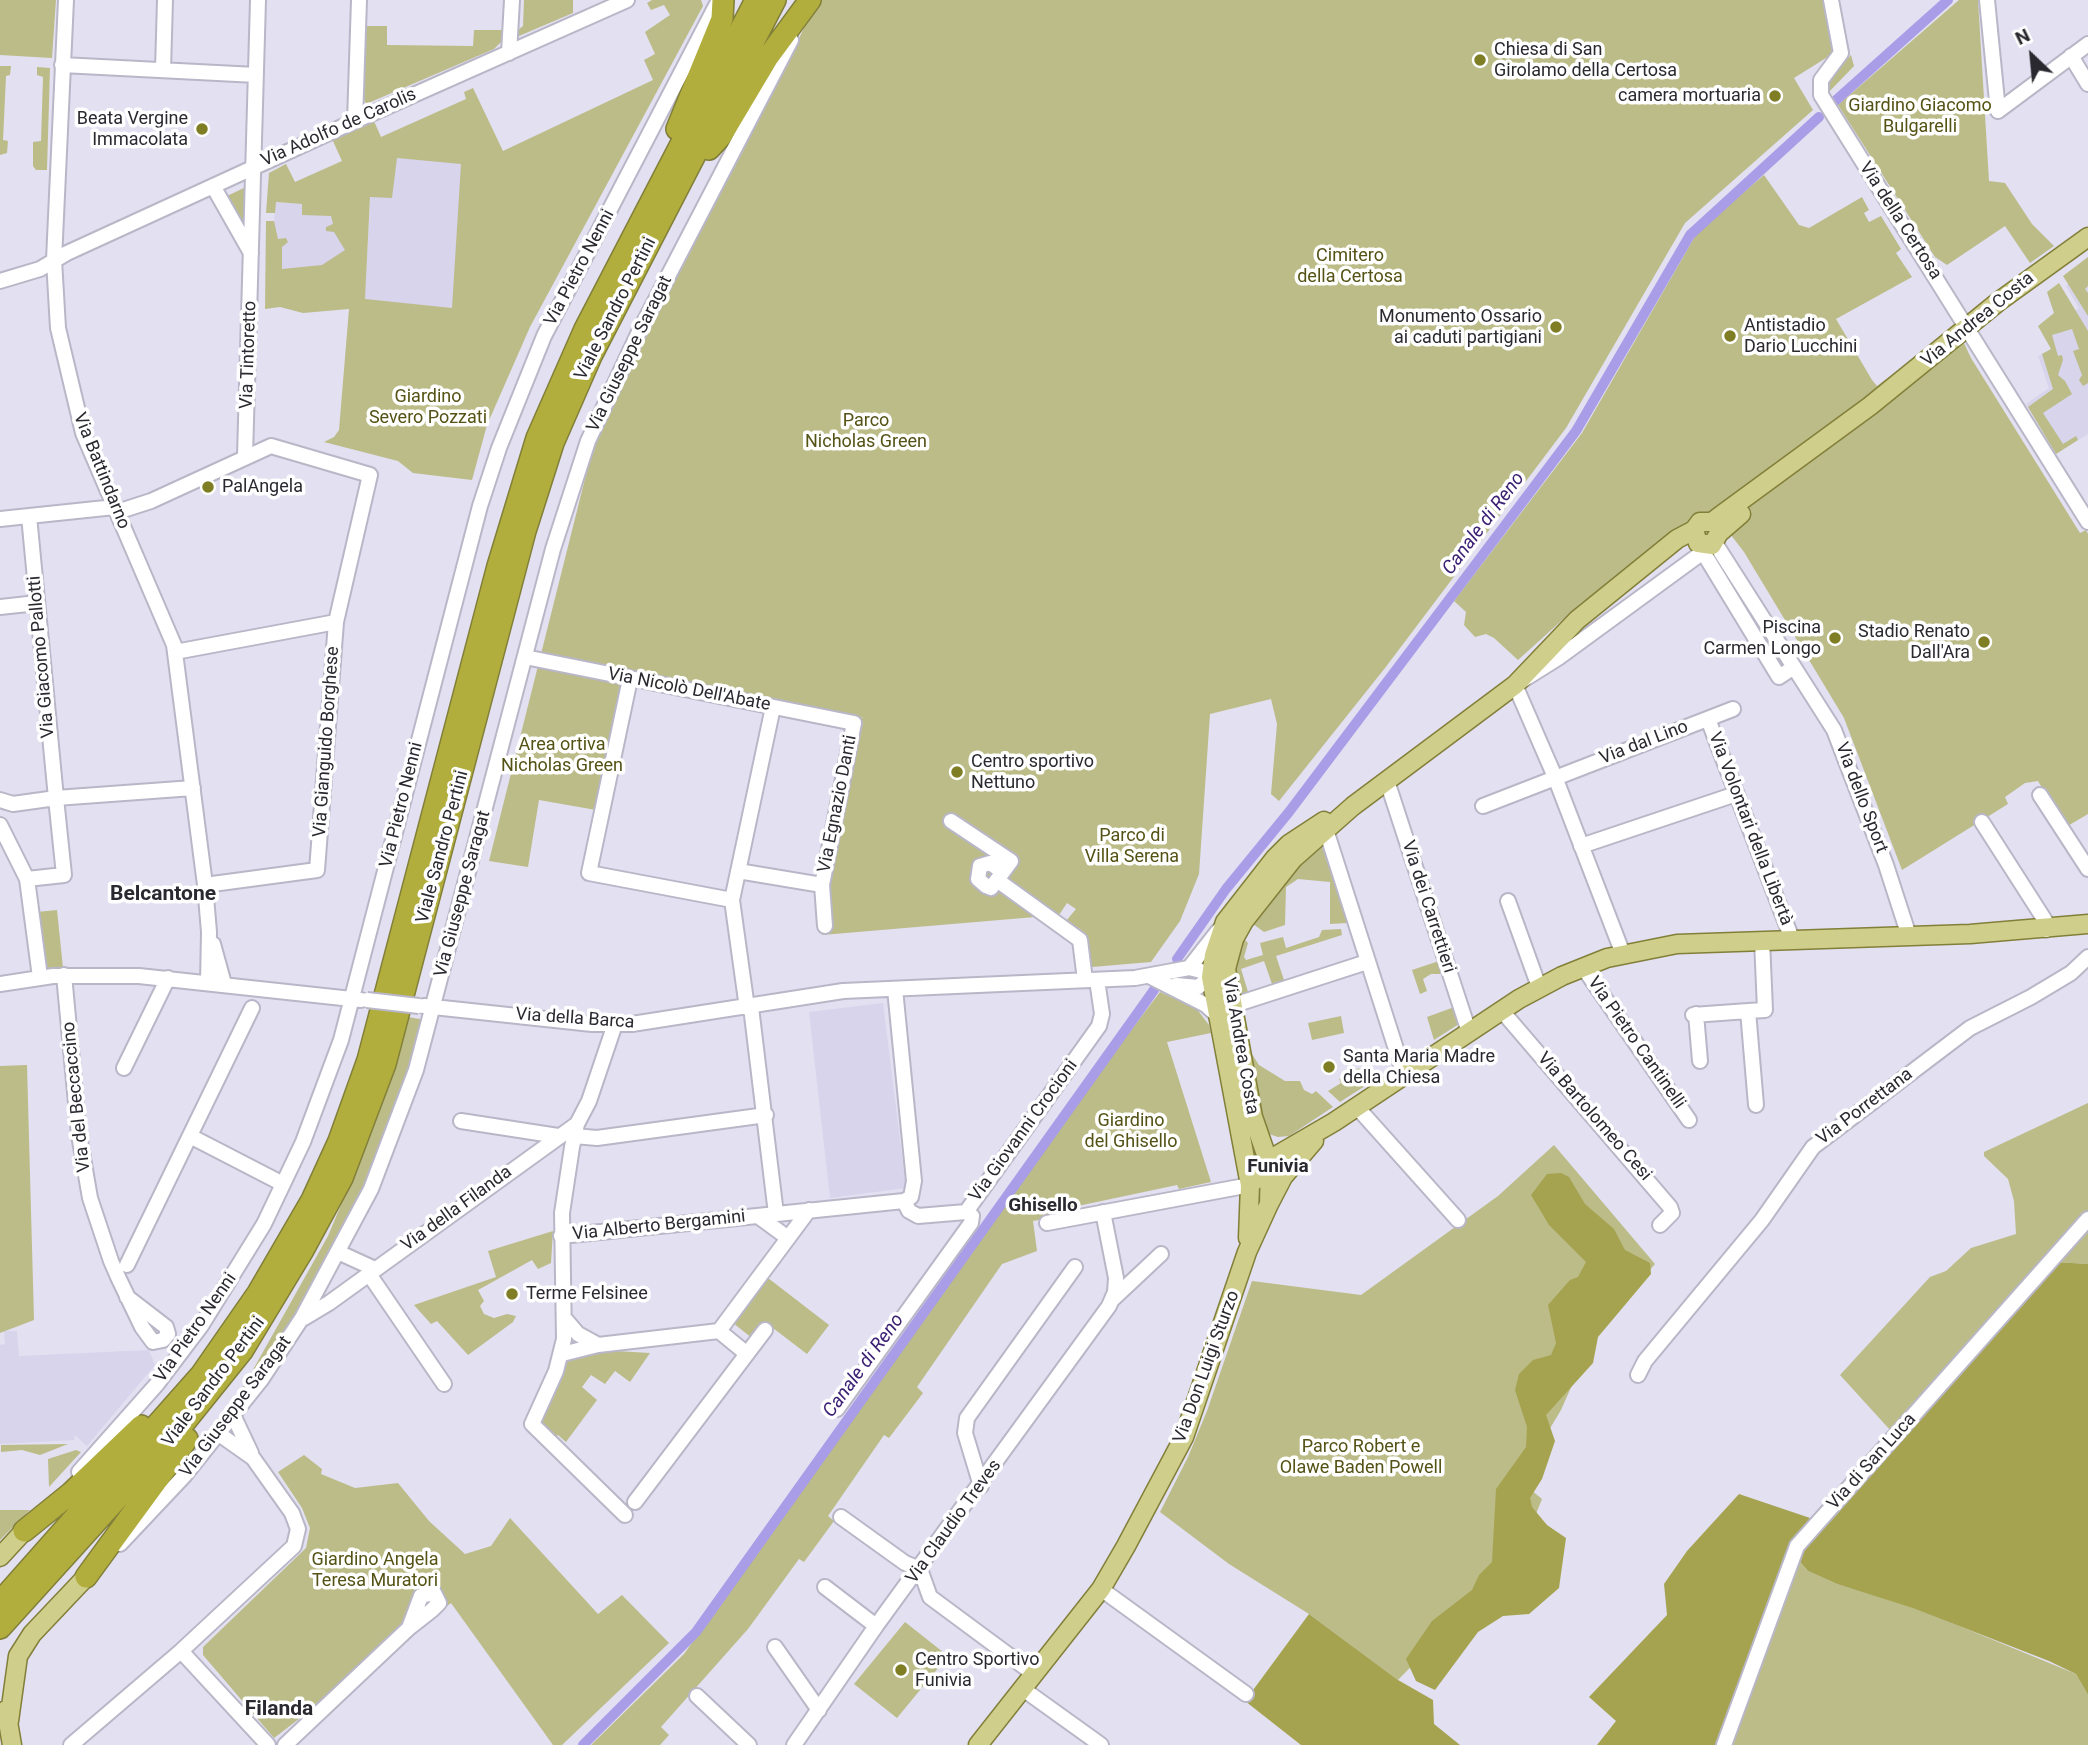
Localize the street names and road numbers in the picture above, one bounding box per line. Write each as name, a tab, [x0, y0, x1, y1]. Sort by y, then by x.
street label: Via Adolfo de Carolis	[258, 84, 420, 172]
street label: Via della Certosa	[1854, 158, 1946, 284]
street label: Via Pietro Nenni	[540, 206, 620, 330]
street label: Viale Sandro Pertini	[571, 234, 661, 384]
street label: Via Andrea Costa	[1917, 268, 2039, 372]
street label: Via Giuseppe Saragat	[583, 272, 677, 436]
street label: Via Tintoretto	[236, 300, 262, 410]
street label: Via Battindarno	[68, 410, 134, 532]
street label: Via Giacomo Pallotti	[24, 575, 60, 739]
street label: Via Gianguido Borghese	[310, 646, 344, 838]
street label: Via Nicolò Dell'Abate	[606, 664, 772, 716]
street label: Via dal Lino	[1597, 716, 1691, 770]
street label: Via Volontari della Libertà	[1703, 729, 1797, 929]
street label: Via Egnazio Danti	[814, 733, 862, 875]
street label: Via Pietro Nenni	[376, 740, 428, 870]
street label: Via dello Sport	[1830, 740, 1892, 856]
street label: Viale Sandro Pertini	[412, 768, 474, 926]
street label: Via Giuseppe Saragat	[430, 808, 496, 980]
street label: Via dei Carrettieri	[1396, 838, 1460, 976]
street label: Via Pietro Cantinelli	[1582, 973, 1690, 1113]
street label: Via Andrea Costa	[1217, 976, 1263, 1116]
street label: Via della Barca	[515, 1004, 635, 1034]
street label: Via del Beccaccino	[58, 1021, 96, 1173]
street label: Via Bartolomeo Cesi	[1532, 1048, 1656, 1186]
street label: Via Giovanni Crocioni	[965, 1056, 1083, 1206]
street label: Via Porrettana	[1813, 1064, 1917, 1150]
street label: Via della Filanda	[398, 1162, 516, 1256]
street label: Via Alberto Bergamini	[571, 1206, 747, 1246]
street label: Via Pietro Nenni	[150, 1269, 242, 1387]
street label: Via Don Luigi Sturzo	[1169, 1288, 1245, 1446]
street label: Viale Sandro Pertini	[158, 1313, 270, 1451]
street label: Via Giuseppe Saragat	[176, 1332, 296, 1482]
street label: Via di San Luca	[1823, 1409, 1921, 1515]
street label: Via Claudio Treves	[902, 1456, 1006, 1588]

